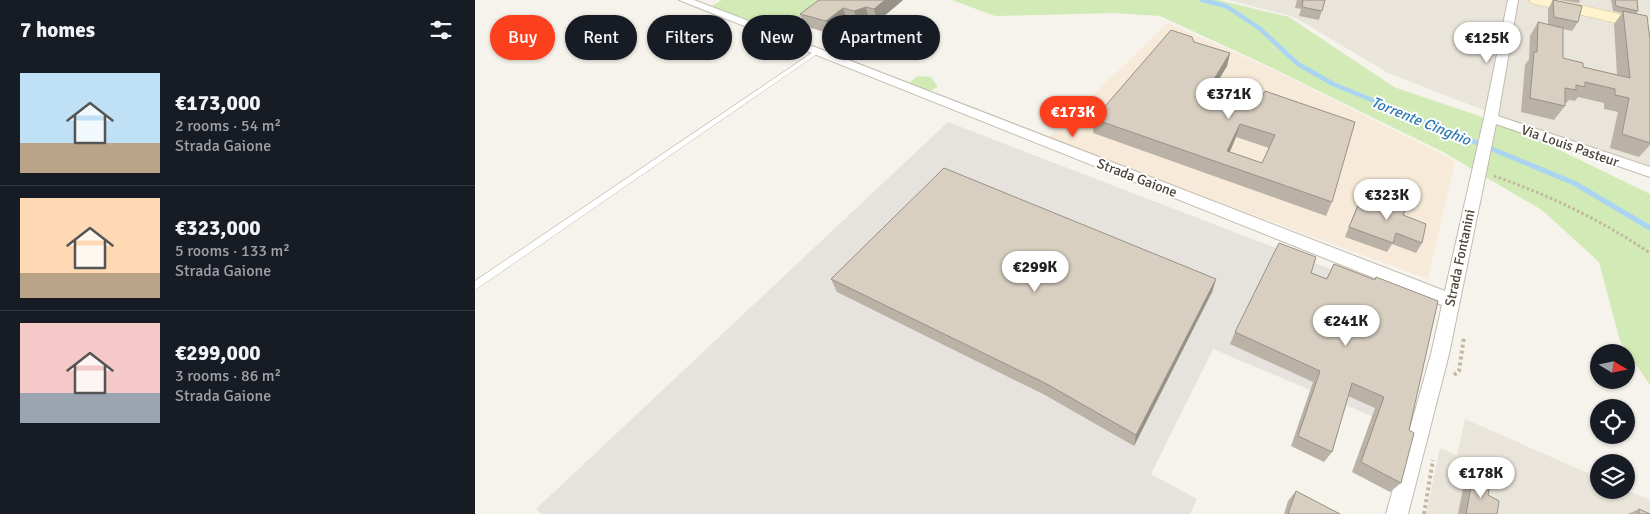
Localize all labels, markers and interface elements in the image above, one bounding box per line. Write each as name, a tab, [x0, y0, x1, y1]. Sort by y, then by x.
chip: Buy	[490, 15, 555, 60]
chip: Rent	[565, 15, 637, 60]
chip: Filters	[647, 15, 732, 60]
chip: New	[742, 15, 812, 60]
chip: Apartment	[822, 15, 940, 60]
icon: filters	[427, 16, 455, 44]
text: 7 homes	[20, 17, 95, 43]
pin: €125K	[1452, 22, 1522, 64]
text: €125K	[1465, 28, 1509, 48]
pin: €371K	[1194, 78, 1264, 120]
text: €371K	[1207, 84, 1251, 104]
text: €173,000	[175, 90, 261, 116]
icon: home	[60, 93, 120, 153]
water label: Torrente Cinghio	[1369, 93, 1474, 150]
pin: €173K	[1038, 96, 1108, 138]
text: €173K	[1051, 102, 1095, 122]
text: 2 rooms · 54 m²	[175, 116, 281, 136]
street label: Via Louis Pasteur	[1519, 121, 1622, 171]
text: Strada Gaione	[175, 136, 271, 156]
street label: Strada Gaione	[1095, 155, 1179, 201]
pin: €323K	[1352, 178, 1422, 221]
text: €323K	[1365, 185, 1409, 205]
street label: Strada Fontanini	[1441, 208, 1479, 308]
text: €323,000	[175, 215, 261, 241]
icon: home	[60, 218, 120, 278]
text: 5 rooms · 133 m²	[175, 241, 290, 261]
pin: €299K	[1000, 250, 1070, 293]
text: €299K	[1013, 257, 1057, 277]
text: Strada Gaione	[175, 261, 271, 281]
pin: €241K	[1311, 304, 1381, 347]
text: €241K	[1324, 311, 1368, 331]
text: €299,000	[175, 340, 261, 366]
icon: home	[60, 343, 120, 403]
north arrow	[1590, 344, 1635, 389]
map controls	[1590, 344, 1635, 499]
text: 3 rooms · 86 m²	[175, 366, 281, 386]
text: Strada Gaione	[175, 386, 271, 406]
button: locate	[1590, 399, 1635, 444]
button: layers	[1590, 454, 1635, 499]
pin: €178K	[1446, 456, 1516, 499]
text: €178K	[1459, 463, 1503, 483]

